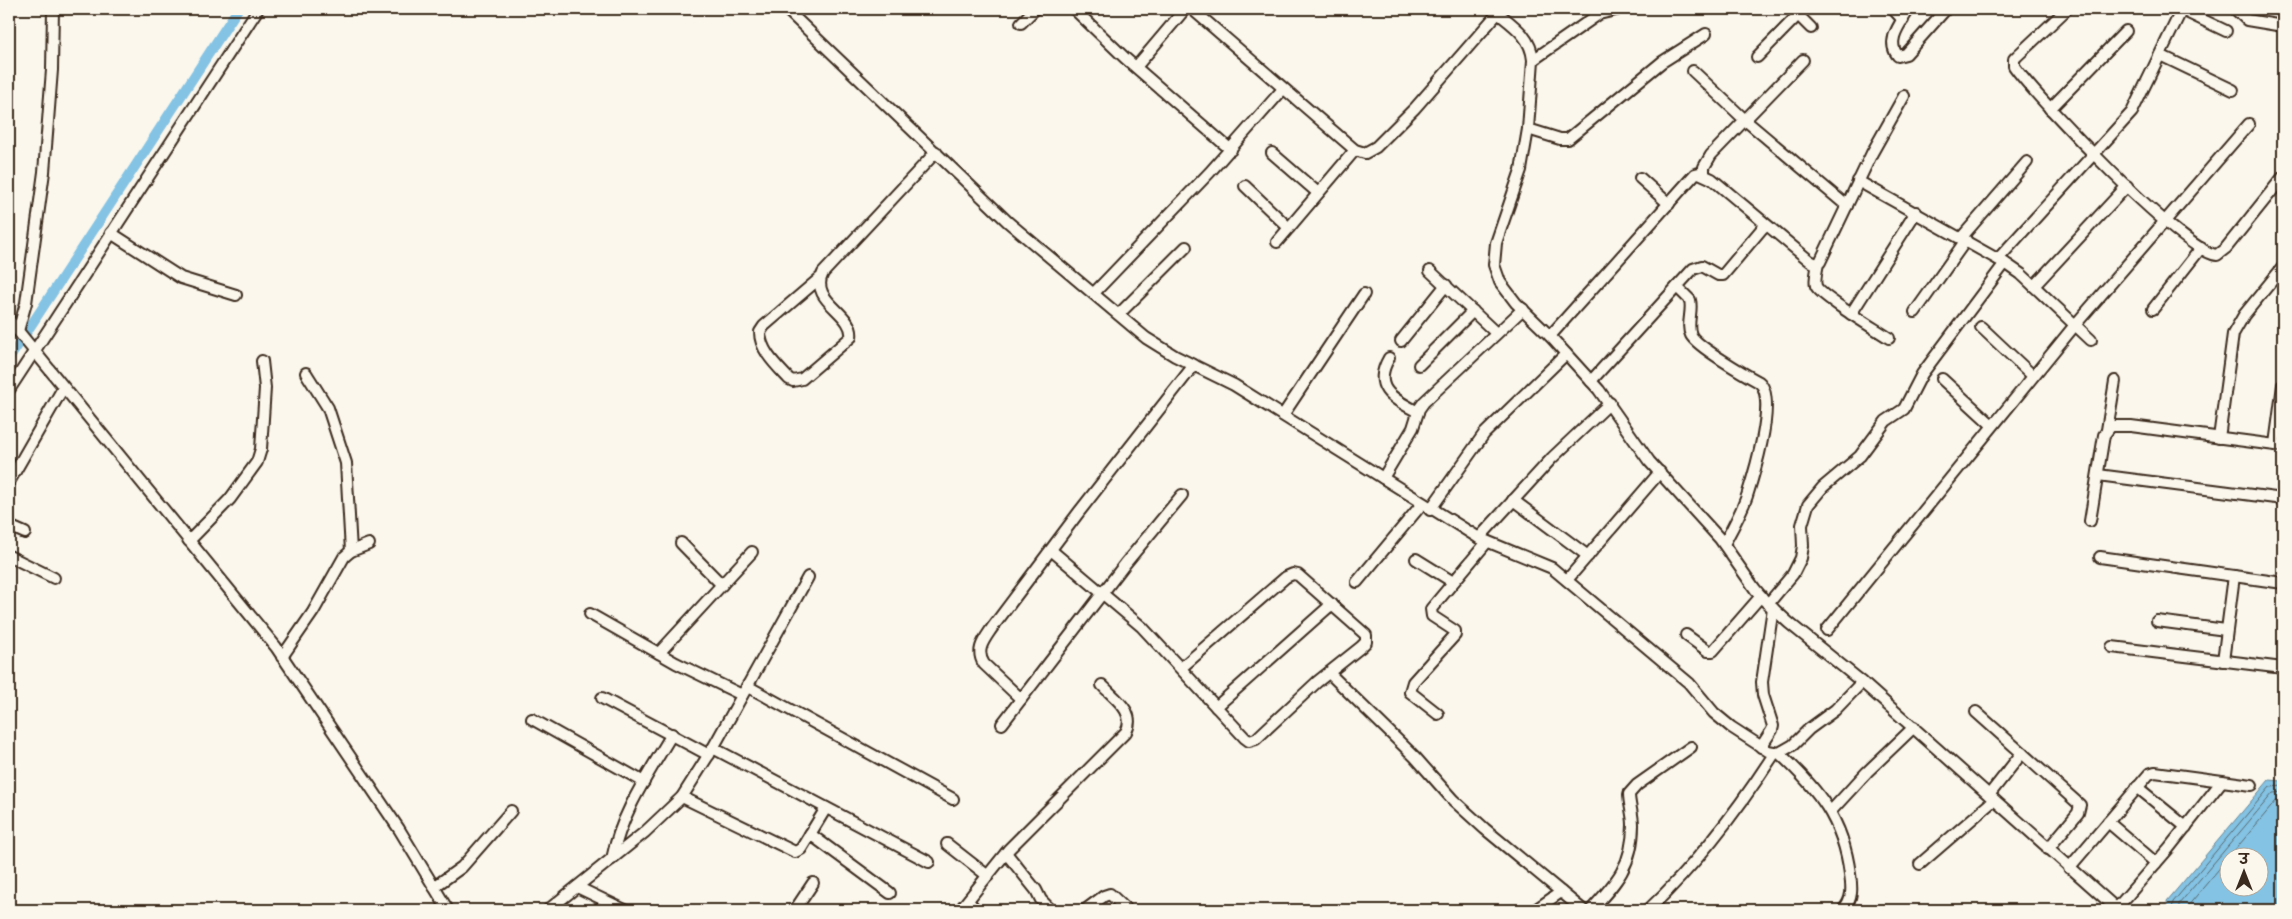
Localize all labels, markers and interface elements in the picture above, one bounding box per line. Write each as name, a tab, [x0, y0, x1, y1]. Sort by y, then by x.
north arrow	[2220, 846, 2270, 896]
text: उ	[2237, 848, 2250, 869]

